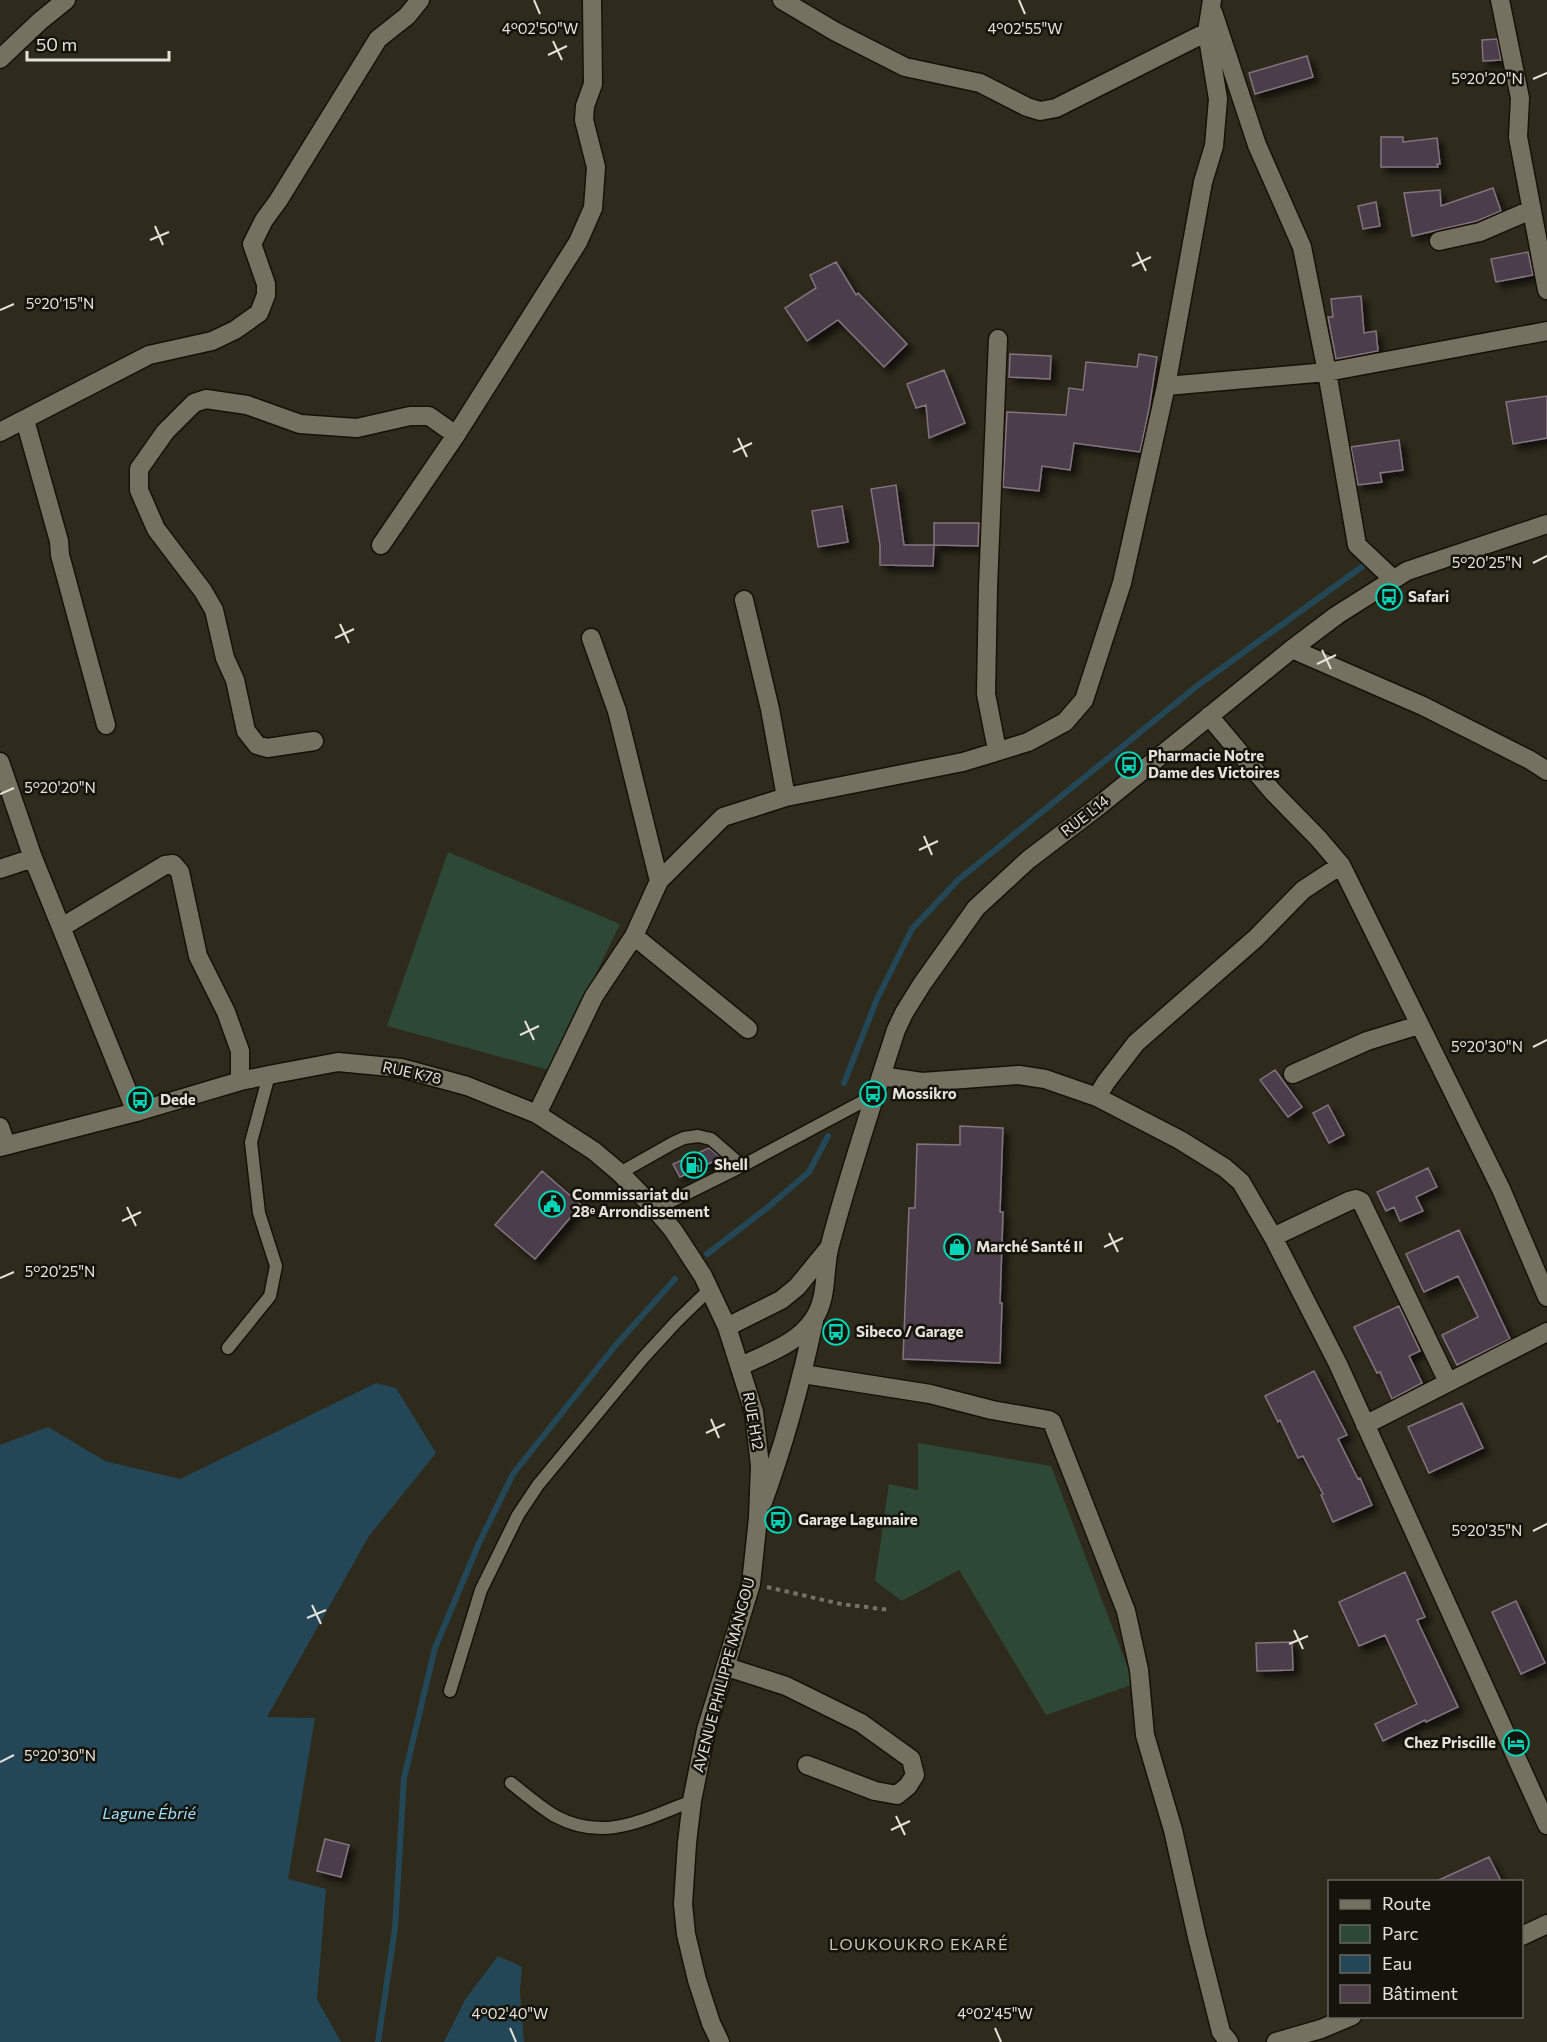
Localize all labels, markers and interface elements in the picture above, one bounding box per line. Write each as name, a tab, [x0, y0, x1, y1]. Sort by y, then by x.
text: 4°02'50"W	[502, 19, 578, 37]
text: 4°02'55"W	[987, 19, 1063, 37]
scale bar	[27, 24, 170, 62]
text: 50 m	[36, 33, 77, 55]
text: 5°20'20"N	[1451, 69, 1523, 87]
text: 5°20'15"N	[26, 294, 94, 312]
text: 5°20'25"N	[1452, 553, 1522, 571]
bus stop icon: Safari	[1374, 582, 1404, 612]
place label: Safari	[1408, 587, 1449, 605]
place label: Pharmacie Notre Dame des Victoires	[1148, 746, 1280, 781]
bus stop icon: Pharmacie Notre Dame des Victoires	[1114, 750, 1144, 780]
text: 5°20'20"N	[24, 778, 96, 796]
street label: RUE L14	[1057, 791, 1112, 840]
text: 5°20'30"N	[1451, 1037, 1523, 1055]
street label: RUE K78	[381, 1057, 443, 1087]
bus stop icon: Mossikro	[858, 1079, 888, 1109]
place label: Mossikro	[892, 1084, 957, 1102]
bus stop icon: Dede	[125, 1085, 155, 1115]
place label: Dede	[160, 1090, 196, 1108]
fuel station icon: Shell	[679, 1150, 709, 1180]
place label: Shell	[714, 1155, 748, 1173]
place label: Commissariat du 28ᵉ Arrondissement	[572, 1185, 710, 1220]
public building icon: Commissariat du 28ᵉ Arrondissement	[537, 1189, 567, 1219]
shop icon: Marché Santé II	[942, 1232, 972, 1262]
place label: Marché Santé II	[976, 1237, 1083, 1255]
text: 5°20'25"N	[25, 1262, 95, 1280]
bus stop icon: Sibeco / Garage	[821, 1317, 851, 1347]
place label: Sibeco / Garage	[856, 1322, 964, 1340]
street label: RUE H12	[740, 1390, 768, 1451]
bus stop icon: Garage Lagunaire	[763, 1505, 793, 1535]
place label: Garage Lagunaire	[798, 1510, 918, 1528]
text: 5°20'35"N	[1452, 1521, 1522, 1539]
street label: AVENUE PHILIPPE MANGOU	[688, 1575, 758, 1774]
hotel icon: Chez Priscille	[1501, 1728, 1531, 1758]
place label: Chez Priscille	[1404, 1733, 1496, 1751]
text: 5°20'30"N	[24, 1746, 96, 1764]
water label: Lagune Ébrié	[102, 1803, 196, 1822]
legend	[1328, 1880, 1523, 2018]
text: Route	[1382, 1892, 1431, 1914]
text: Parc	[1382, 1922, 1419, 1944]
district label: LOUKOUKRO EKARÉ	[829, 1934, 1009, 1953]
text: Eau	[1382, 1952, 1412, 1974]
text: Bâtiment	[1382, 1982, 1458, 2004]
text: 4°02'40"W	[472, 2004, 548, 2022]
text: 4°02'45"W	[957, 2004, 1033, 2022]

